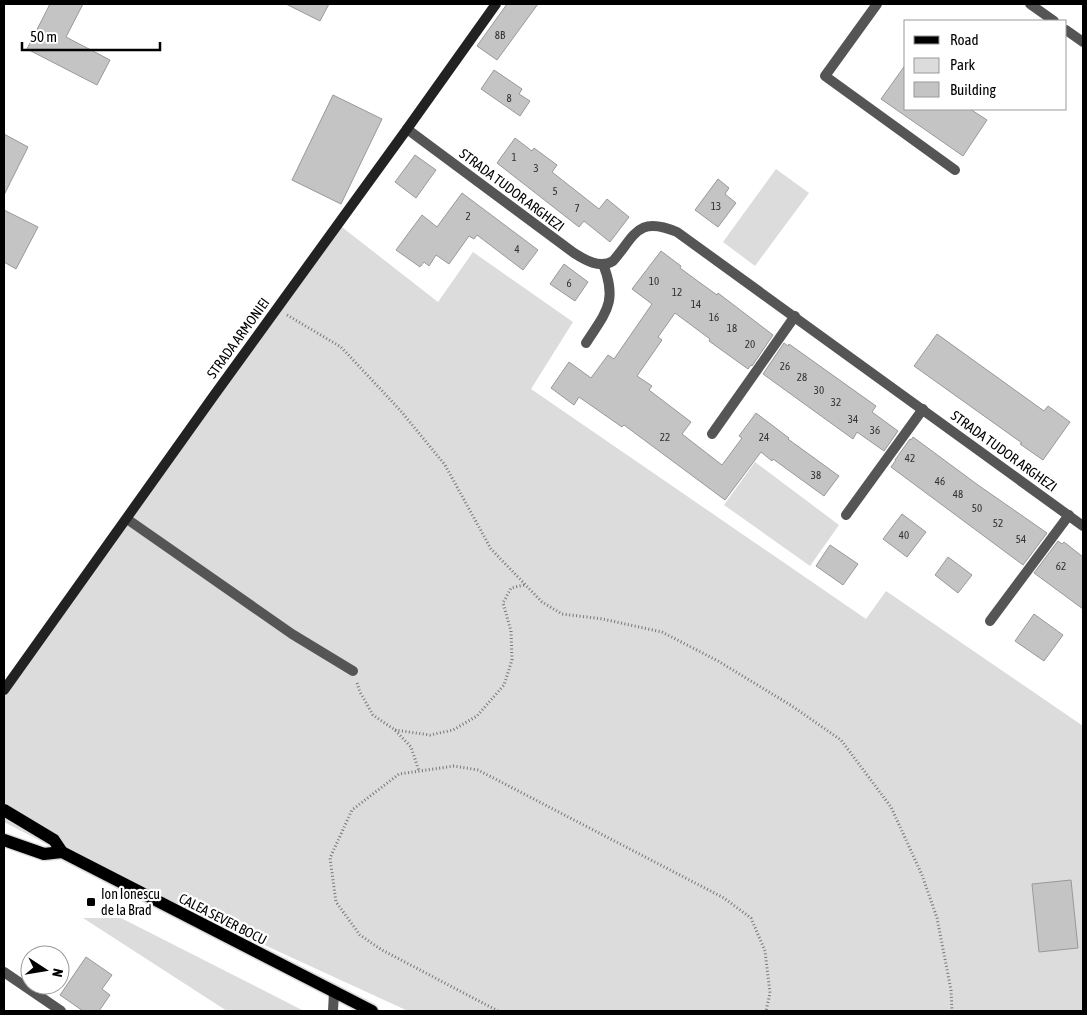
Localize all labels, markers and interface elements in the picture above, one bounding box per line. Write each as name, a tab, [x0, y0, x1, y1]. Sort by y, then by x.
scale bar	[22, 20, 160, 52]
legend	[904, 20, 1067, 110]
text: 50 m	[30, 28, 57, 45]
house number: 8B	[495, 29, 506, 41]
text: Road	[950, 31, 979, 48]
text: Park	[950, 56, 975, 73]
text: Building	[950, 81, 996, 98]
house number: 8	[506, 92, 512, 104]
street label: STRADA TUDOR ARGHEZI	[456, 145, 568, 235]
house number: 1	[511, 151, 517, 163]
house number: 3	[533, 162, 539, 174]
house number: 5	[552, 185, 558, 197]
house number: 13	[711, 200, 721, 212]
house number: 7	[574, 202, 580, 214]
house number: 2	[465, 210, 471, 222]
house number: 4	[514, 243, 520, 255]
house number: 10	[649, 275, 659, 287]
house number: 6	[566, 277, 572, 289]
house number: 12	[672, 286, 682, 298]
street label: STRADA ARMONIEI	[204, 295, 272, 381]
house number: 14	[691, 298, 701, 310]
house number: 16	[709, 311, 719, 323]
house number: 18	[727, 322, 737, 334]
house number: 20	[745, 338, 755, 350]
house number: 26	[780, 360, 790, 372]
house number: 28	[797, 371, 807, 383]
house number: 30	[814, 384, 824, 396]
house number: 32	[831, 396, 841, 408]
street label: STRADA TUDOR ARGHEZI	[948, 407, 1060, 495]
house number: 34	[848, 413, 858, 425]
house number: 36	[870, 424, 880, 436]
house number: 22	[660, 431, 670, 443]
house number: 24	[759, 431, 769, 443]
house number: 42	[905, 452, 915, 464]
house number: 38	[811, 469, 821, 481]
house number: 46	[935, 475, 945, 487]
house number: 48	[953, 488, 963, 500]
house number: 50	[972, 502, 982, 514]
house number: 52	[993, 517, 1003, 529]
house number: 40	[899, 529, 909, 541]
house number: 54	[1016, 533, 1026, 545]
house number: 62	[1056, 560, 1066, 572]
place label: Ion Ionescu de la Brad	[101, 886, 160, 918]
street label: CALEA SEVER BOCU	[176, 890, 270, 948]
marker: Ion Ionescu de la Brad	[85, 896, 97, 908]
north arrow	[20, 945, 70, 995]
text: N	[49, 967, 66, 978]

